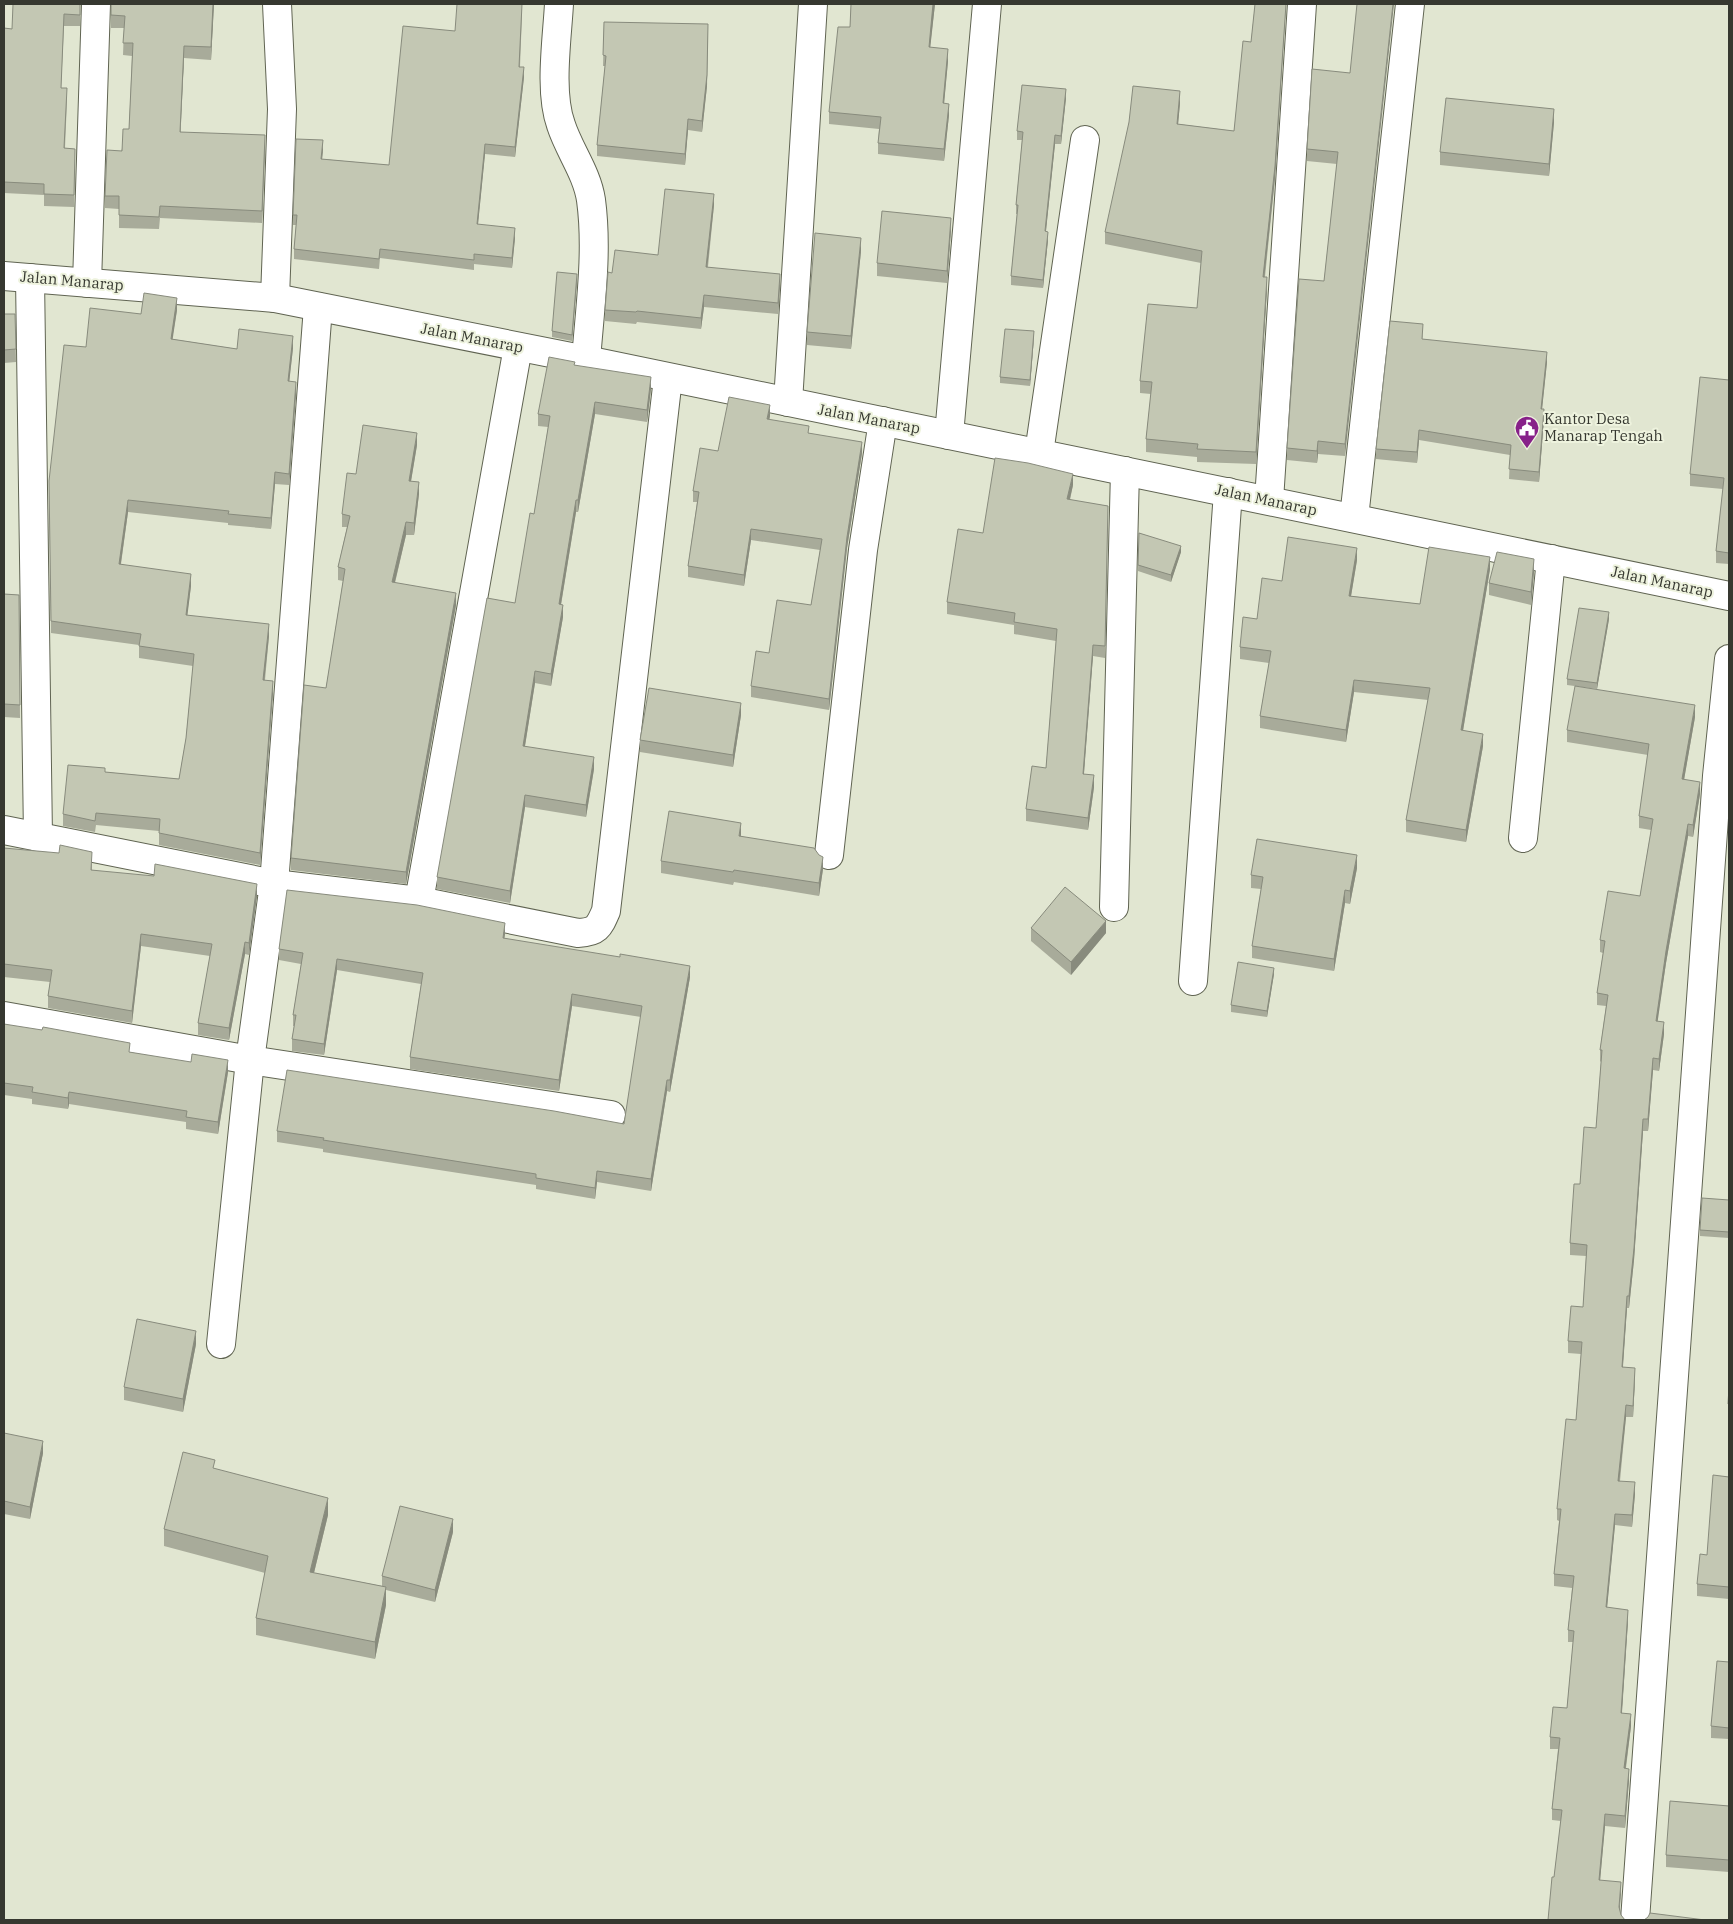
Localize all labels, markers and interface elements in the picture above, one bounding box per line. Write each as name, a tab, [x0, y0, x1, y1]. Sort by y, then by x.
street label: Jalan Manarap	[20, 267, 125, 294]
street label: Jalan Manarap	[419, 318, 525, 357]
street label: Jalan Manarap	[816, 399, 922, 438]
place label: Kantor Desa Manarap Tengah	[1544, 409, 1663, 445]
public building icon: Kantor Desa Manarap Tengah	[1514, 415, 1540, 449]
street label: Jalan Manarap	[1213, 479, 1319, 520]
street label: Jalan Manarap	[1609, 561, 1715, 602]

